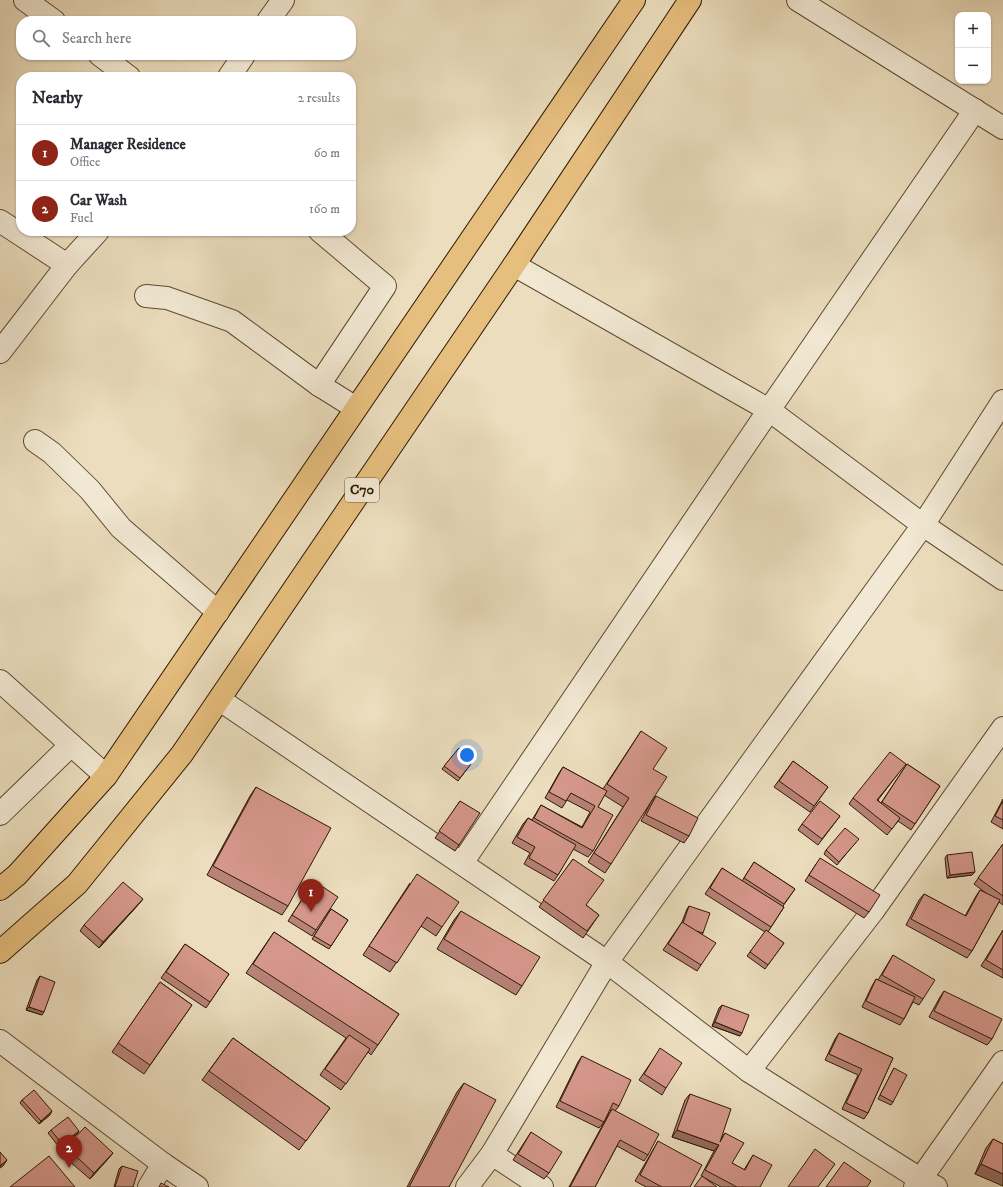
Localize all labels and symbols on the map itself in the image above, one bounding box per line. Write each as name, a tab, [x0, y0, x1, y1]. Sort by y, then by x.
road number: C70	[345, 478, 379, 502]
your location	[457, 745, 477, 765]
pin: 1	[298, 879, 324, 912]
pin: 2	[56, 1135, 82, 1168]

